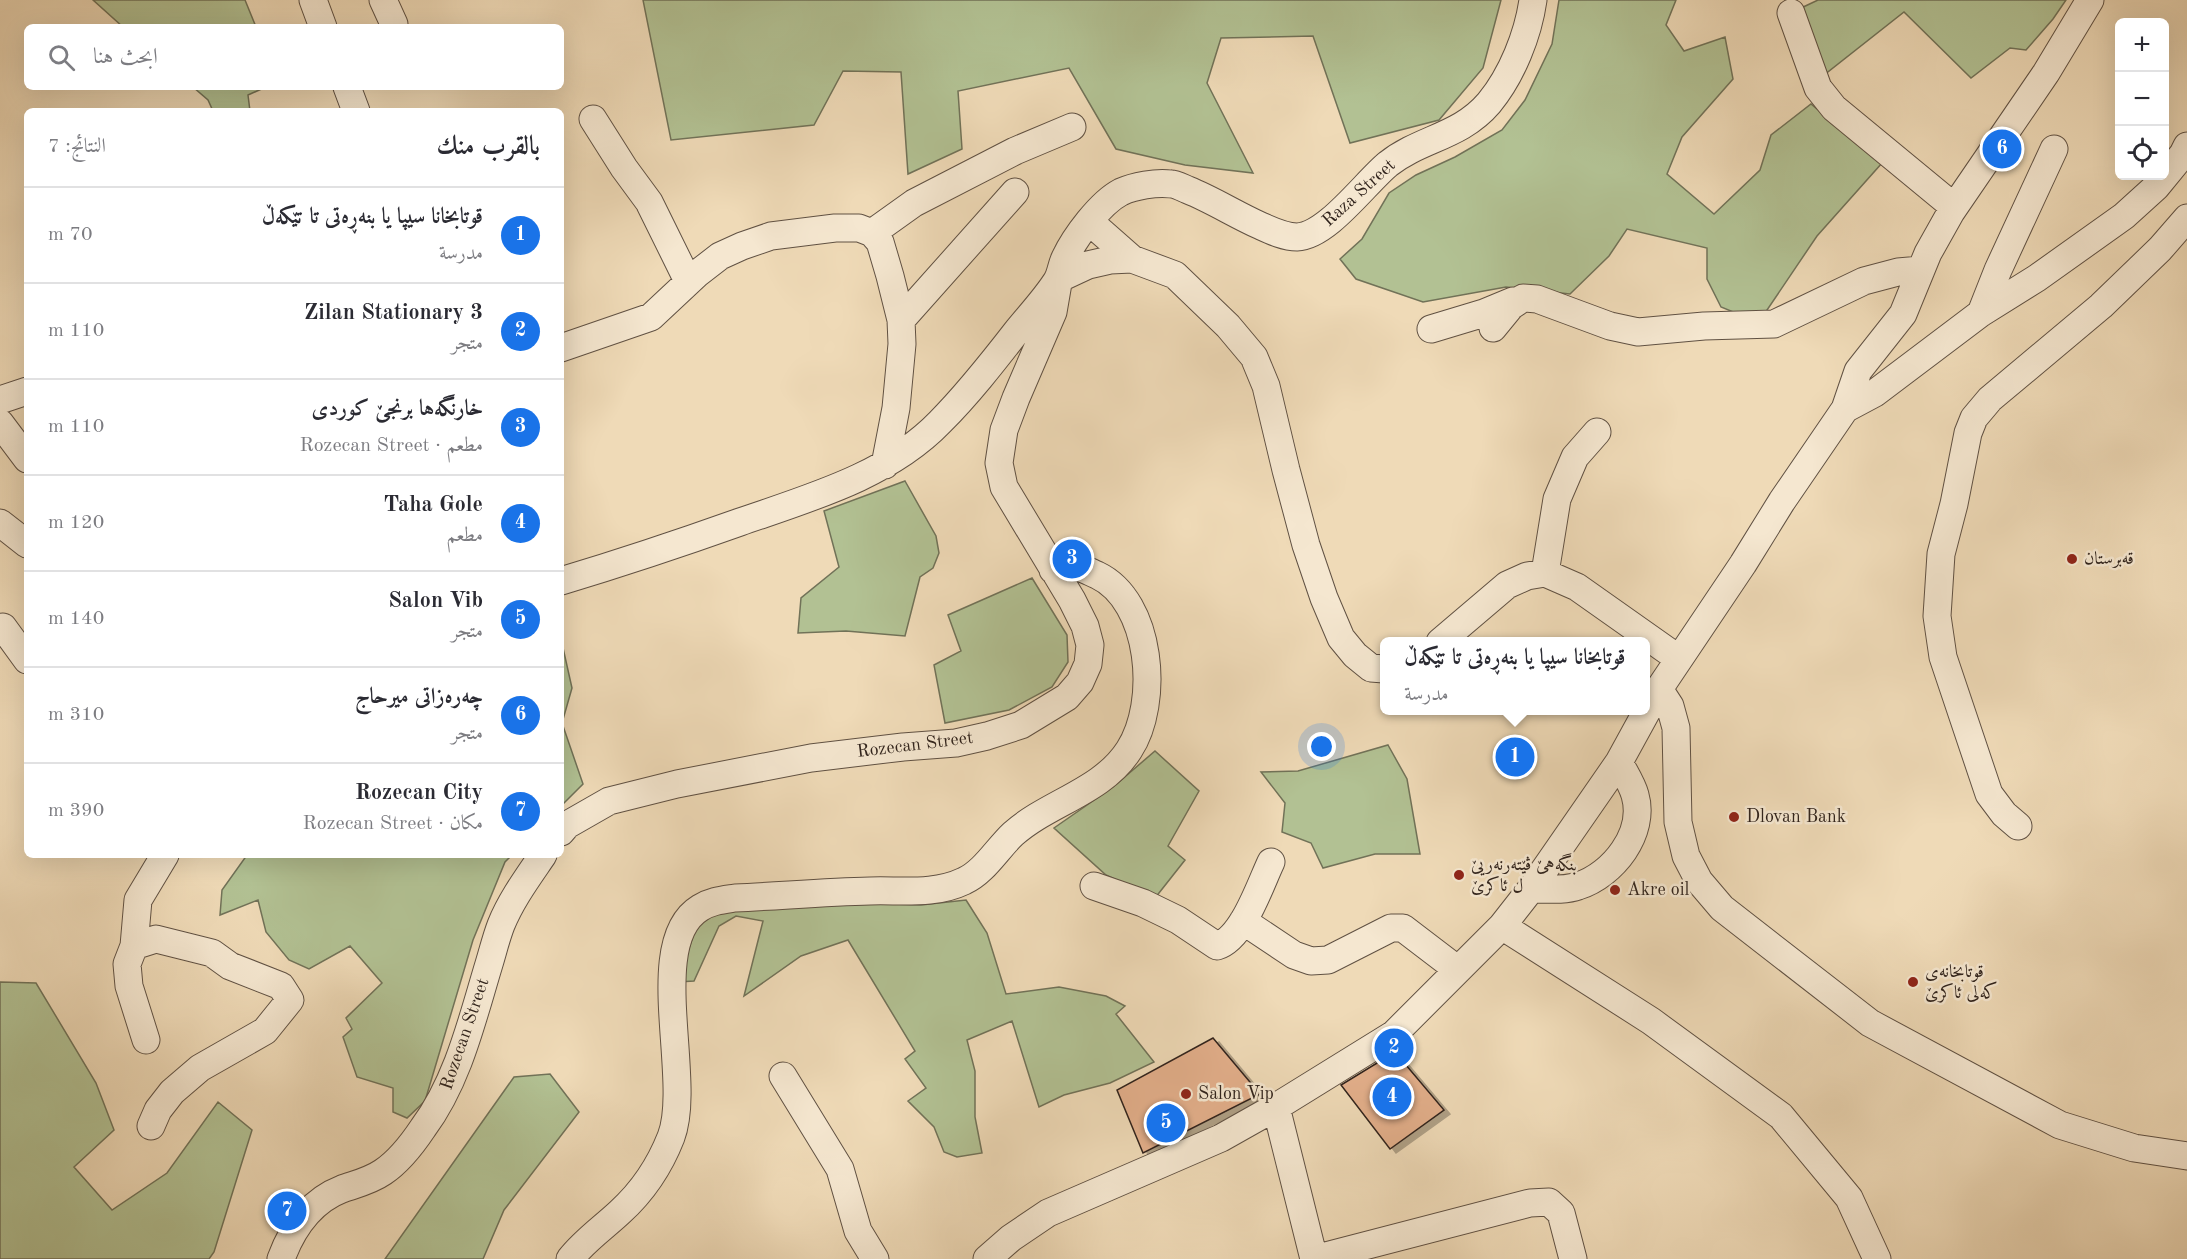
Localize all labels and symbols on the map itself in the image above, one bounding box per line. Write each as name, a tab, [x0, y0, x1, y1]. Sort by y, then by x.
pin: 6	[1982, 126, 2022, 172]
street label: Raza Street	[1319, 156, 1399, 230]
pin: 3	[1052, 536, 1092, 582]
place label: قەبرستان	[2084, 550, 2134, 568]
marker: قەبرستان	[2065, 552, 2079, 566]
street label: Rozecan Street	[856, 729, 974, 761]
your location	[1307, 732, 1336, 761]
pin: 1	[1496, 734, 1534, 780]
place label: Dlovan Bank	[1746, 808, 1846, 826]
marker: Dlovan Bank	[1727, 810, 1741, 824]
place label: بنگەهێ ڤێتەرنەریێ ل ئاکرێ	[1471, 853, 1577, 896]
marker: بنگەهێ ڤێتەرنەریێ ل ئاکرێ	[1452, 868, 1466, 882]
place label: Akre oil	[1627, 881, 1690, 899]
marker: Akre oil	[1608, 883, 1622, 897]
place label: قوتابخانەی کەلی ئاکرێ	[1925, 963, 1998, 1003]
marker: قوتابخانەی کەلی ئاکرێ	[1906, 975, 1920, 989]
street label: Rozecan Street	[437, 976, 493, 1092]
pin: 2	[1374, 1026, 1414, 1070]
pin: 4	[1372, 1074, 1412, 1120]
place label: Salon Vip	[1198, 1085, 1274, 1103]
marker: Salon Vip	[1179, 1087, 1193, 1101]
pin: 5	[1146, 1100, 1186, 1146]
pin: 7	[268, 1188, 306, 1234]

